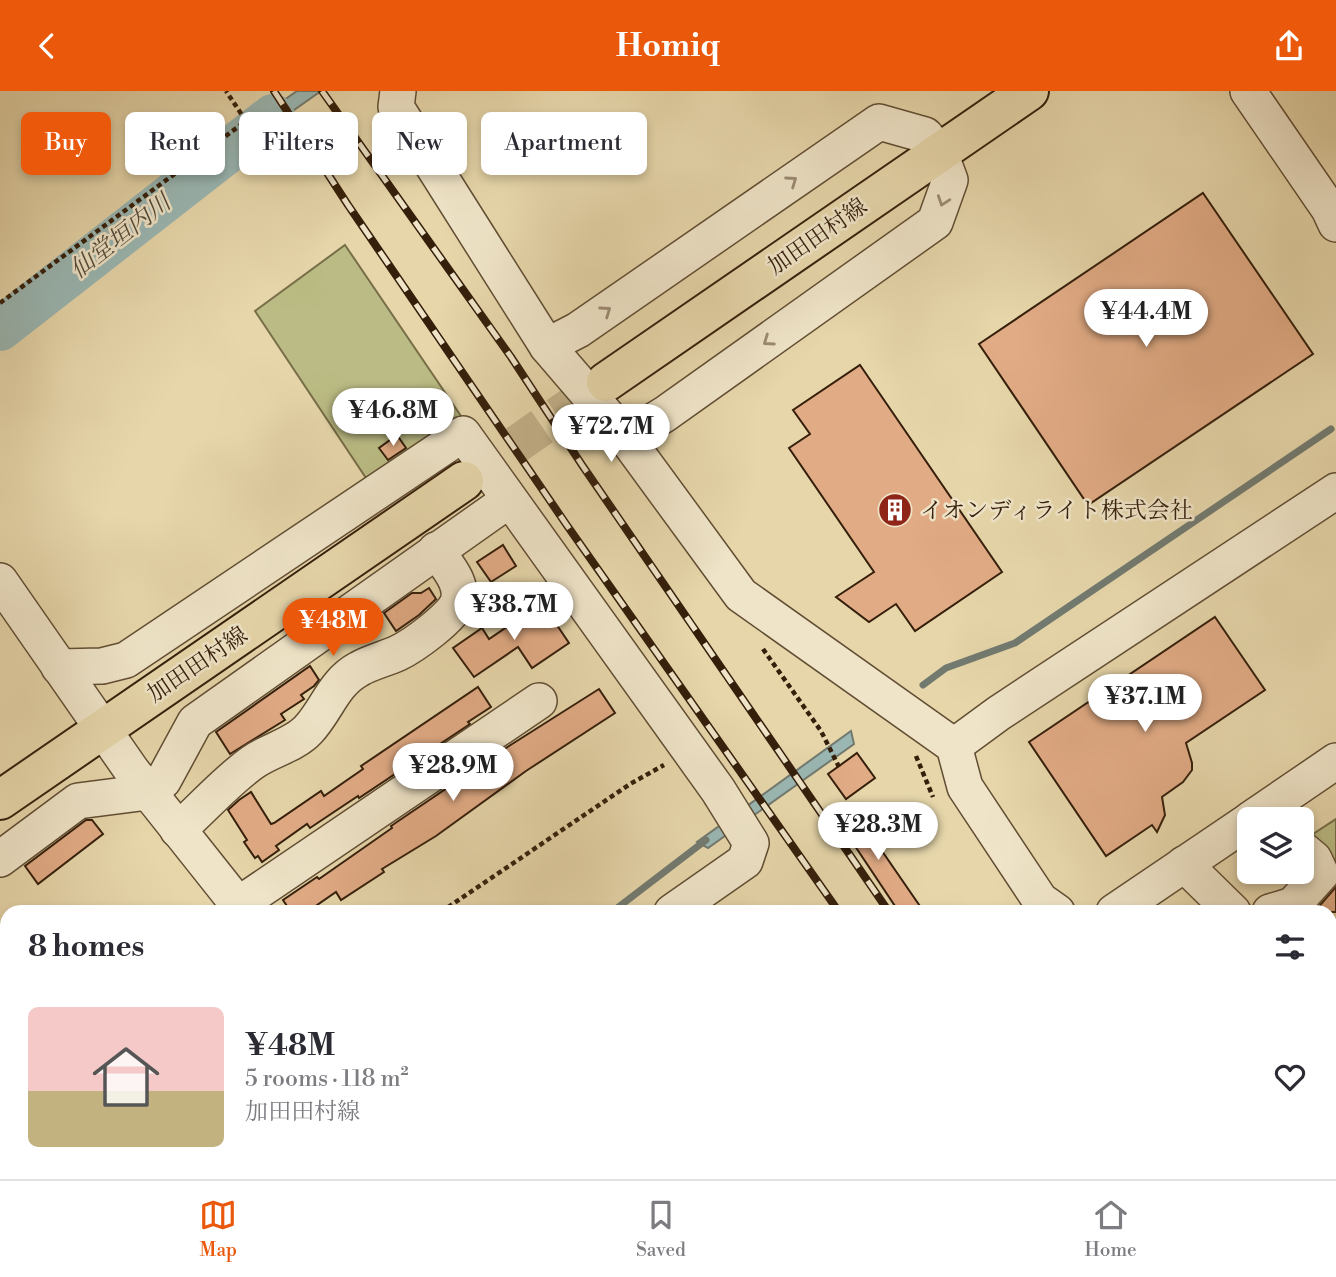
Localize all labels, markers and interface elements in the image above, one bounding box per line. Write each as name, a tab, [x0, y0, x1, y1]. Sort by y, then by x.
text: Homiq	[616, 26, 720, 66]
icon: back	[28, 27, 66, 65]
icon: share	[1270, 27, 1308, 65]
chip: Buy	[21, 112, 111, 175]
chip: Rent	[125, 112, 225, 175]
chip: Filters	[239, 112, 358, 175]
chip: New	[372, 112, 467, 175]
chip: Apartment	[481, 112, 647, 175]
one-way arrow	[785, 176, 798, 189]
water label: 仙堂垣内川	[64, 186, 179, 286]
street label: 加田田村線	[762, 192, 873, 281]
one-way arrow	[937, 194, 951, 206]
pin: ¥44.4M	[1089, 289, 1203, 349]
text: ¥44.4M	[1100, 298, 1192, 326]
one-way arrow	[598, 306, 611, 319]
one-way arrow	[763, 333, 776, 345]
pin: ¥46.8M	[336, 389, 450, 448]
text: ¥46.8M	[348, 397, 438, 425]
pin: ¥72.7M	[554, 405, 668, 464]
text: ¥72.7M	[568, 413, 654, 441]
building icon: イオンディライト株式会社	[876, 491, 914, 529]
place label: イオンディライト株式会社	[920, 497, 1193, 525]
pin: ¥38.7M	[457, 582, 571, 642]
text: ¥38.7M	[470, 591, 558, 619]
pin: ¥48M	[292, 599, 374, 658]
text: ¥48M	[299, 607, 368, 635]
street label: 加田田村線	[142, 621, 253, 709]
pin: ¥37.1M	[1088, 675, 1202, 734]
text: ¥37.1M	[1104, 683, 1186, 711]
pin: ¥28.9M	[396, 743, 510, 803]
text: ¥28.9M	[409, 752, 497, 780]
pin: ¥28.3M	[821, 803, 935, 862]
map controls	[1237, 807, 1314, 884]
button: layers	[1237, 807, 1314, 884]
text: ¥28.3M	[834, 811, 922, 839]
text: 8 homes	[28, 928, 144, 966]
icon: filters	[1271, 928, 1309, 966]
text: ¥48M	[245, 1027, 335, 1065]
icon: home	[84, 1035, 168, 1119]
icon: heart	[1271, 1058, 1309, 1096]
text: 5 rooms · 118 m²	[245, 1065, 409, 1093]
text: 加田田村線	[245, 1098, 360, 1126]
tab: Map	[199, 1196, 237, 1262]
tab: Saved	[636, 1196, 686, 1262]
tab: Home	[1085, 1196, 1137, 1262]

